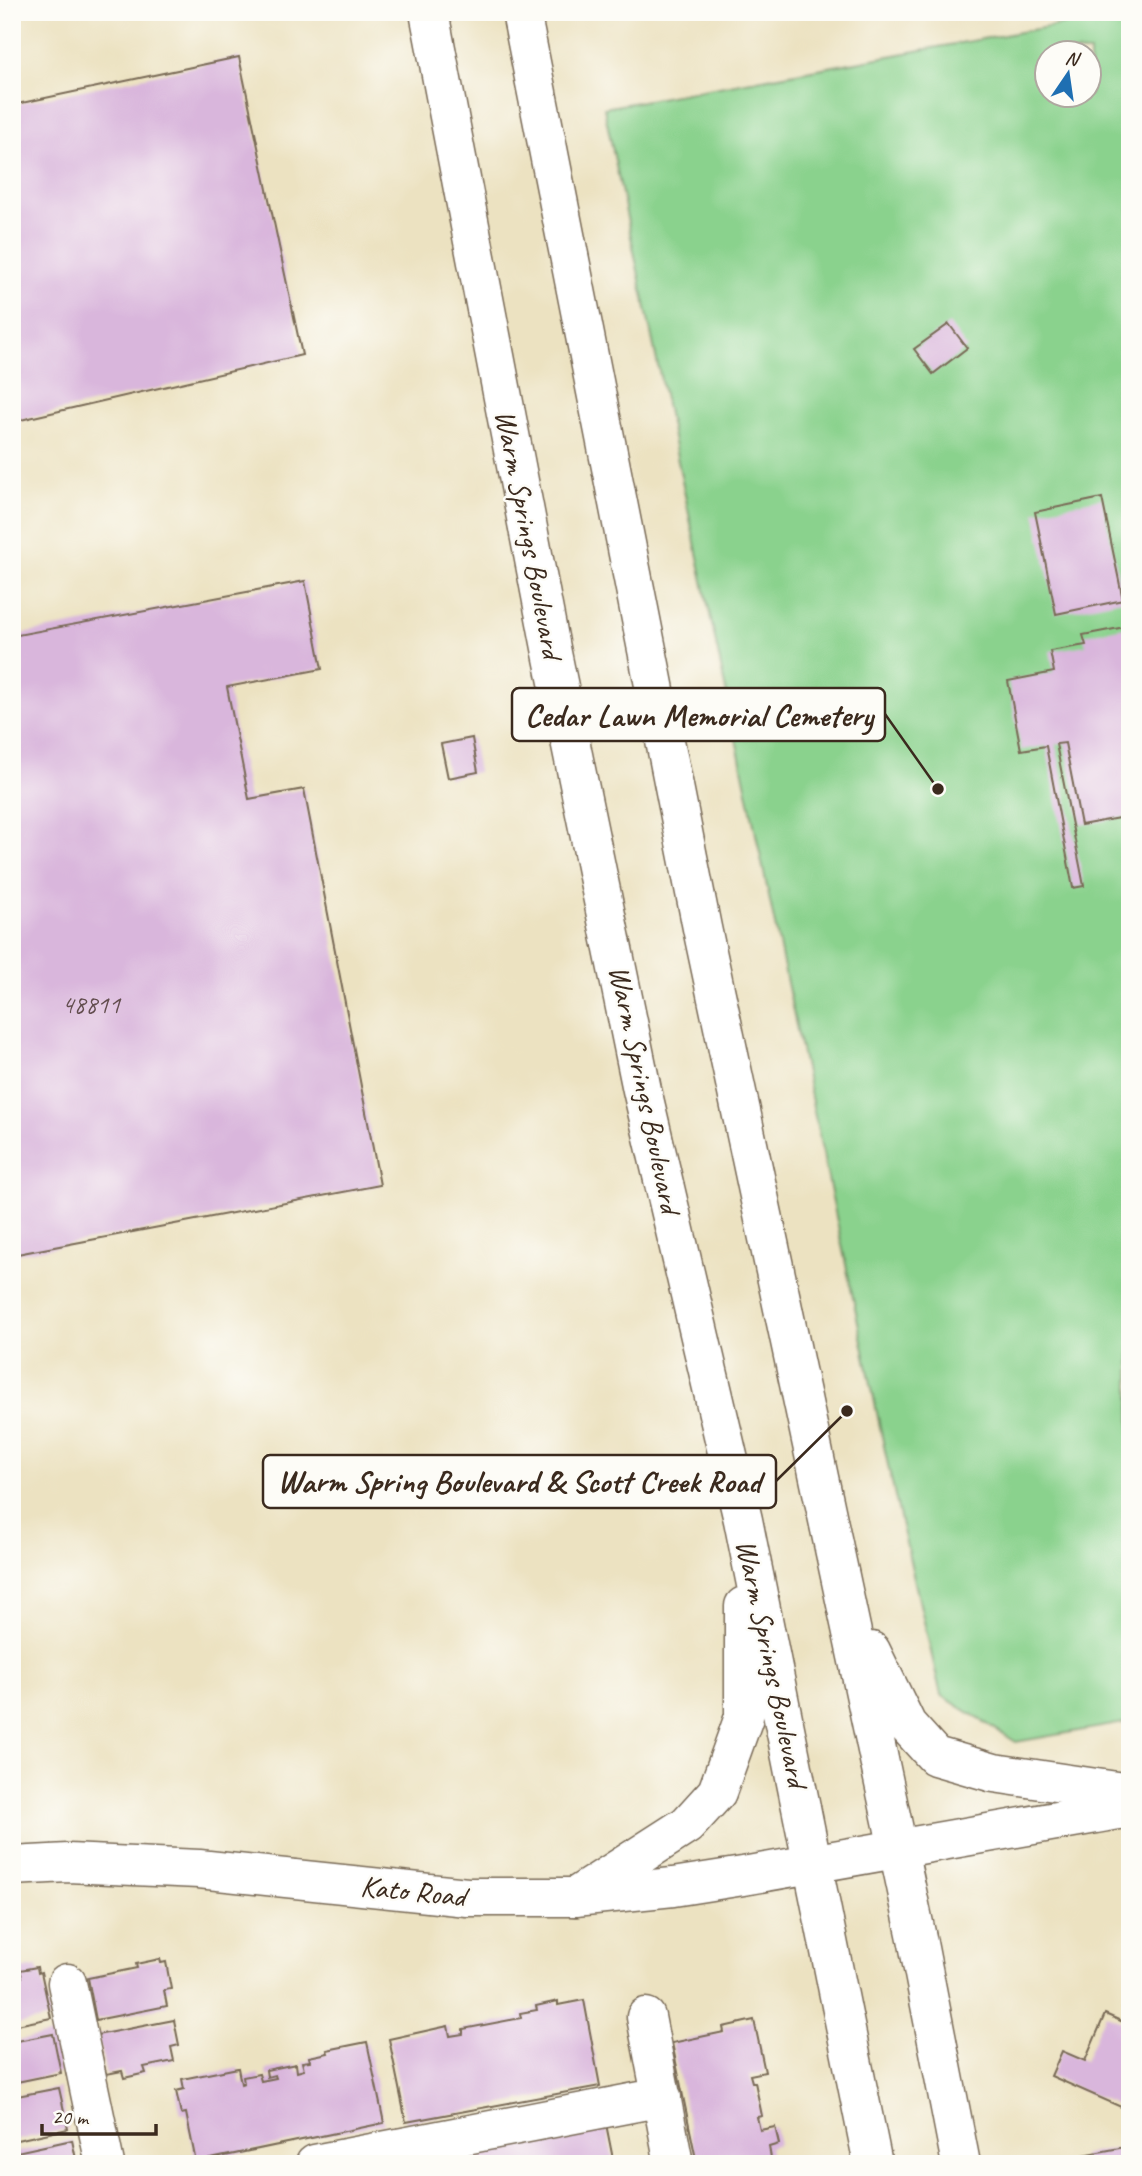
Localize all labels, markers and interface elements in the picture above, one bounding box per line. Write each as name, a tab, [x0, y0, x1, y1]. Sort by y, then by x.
north arrow	[1034, 38, 1104, 108]
text: N	[1063, 45, 1083, 72]
street label: Warm Springs Boulevard	[486, 407, 572, 665]
callout: Cedar Lawn Memorial Cemetery	[512, 688, 885, 741]
text: Cedar Lawn Memorial Cemetery	[525, 695, 876, 736]
street label: Warm Springs Boulevard	[600, 962, 691, 1220]
house number: 48811	[62, 988, 122, 1021]
callout: Warm Spring Boulevard & Scott Creek Road	[263, 1455, 776, 1508]
text: Warm Spring Boulevard & Scott Creek Road	[277, 1461, 766, 1502]
street label: Warm Springs Boulevard	[727, 1536, 818, 1794]
street label: Kato Road	[359, 1867, 471, 1916]
scale bar	[42, 2092, 156, 2136]
text: 20 m	[52, 2104, 90, 2130]

